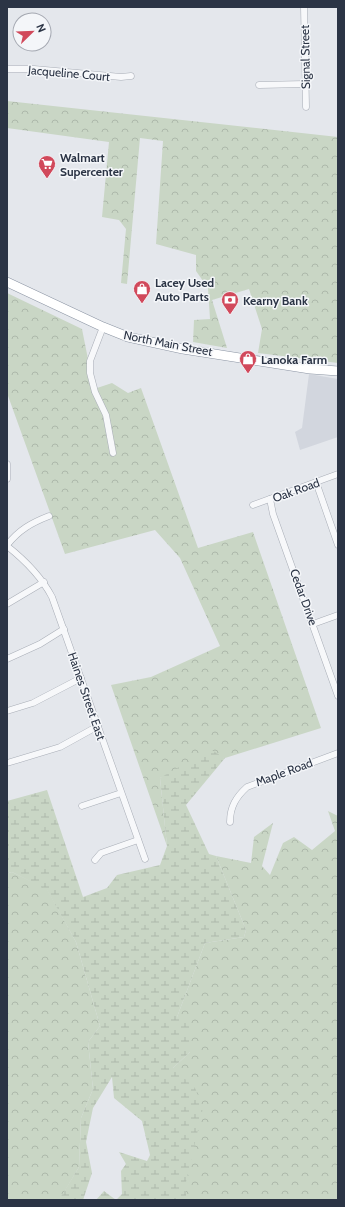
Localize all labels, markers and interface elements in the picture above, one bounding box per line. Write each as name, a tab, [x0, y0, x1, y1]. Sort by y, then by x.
north arrow	[12, 12, 52, 52]
text: N	[33, 22, 49, 34]
street label: Signal Street	[297, 25, 313, 89]
street label: Jacqueline Court	[26, 62, 111, 84]
place label: Walmart Supercenter	[60, 150, 123, 179]
supermarket icon: Walmart Supercenter	[37, 154, 57, 179]
place label: Lacey Used Auto Parts	[155, 275, 214, 304]
shop icon: Lacey Used Auto Parts	[132, 279, 152, 304]
bank icon: Kearny Bank	[220, 290, 240, 315]
place label: Kearny Bank	[243, 293, 308, 308]
street label: North Main Street	[122, 327, 214, 359]
shop icon: Lanoka Farm	[238, 349, 258, 374]
place label: Lanoka Farm	[261, 352, 327, 367]
street label: Oak Road	[270, 475, 322, 505]
street label: Cedar Drive	[287, 567, 321, 627]
street label: Haines Street East	[65, 650, 109, 742]
street label: Maple Road	[253, 755, 315, 789]

